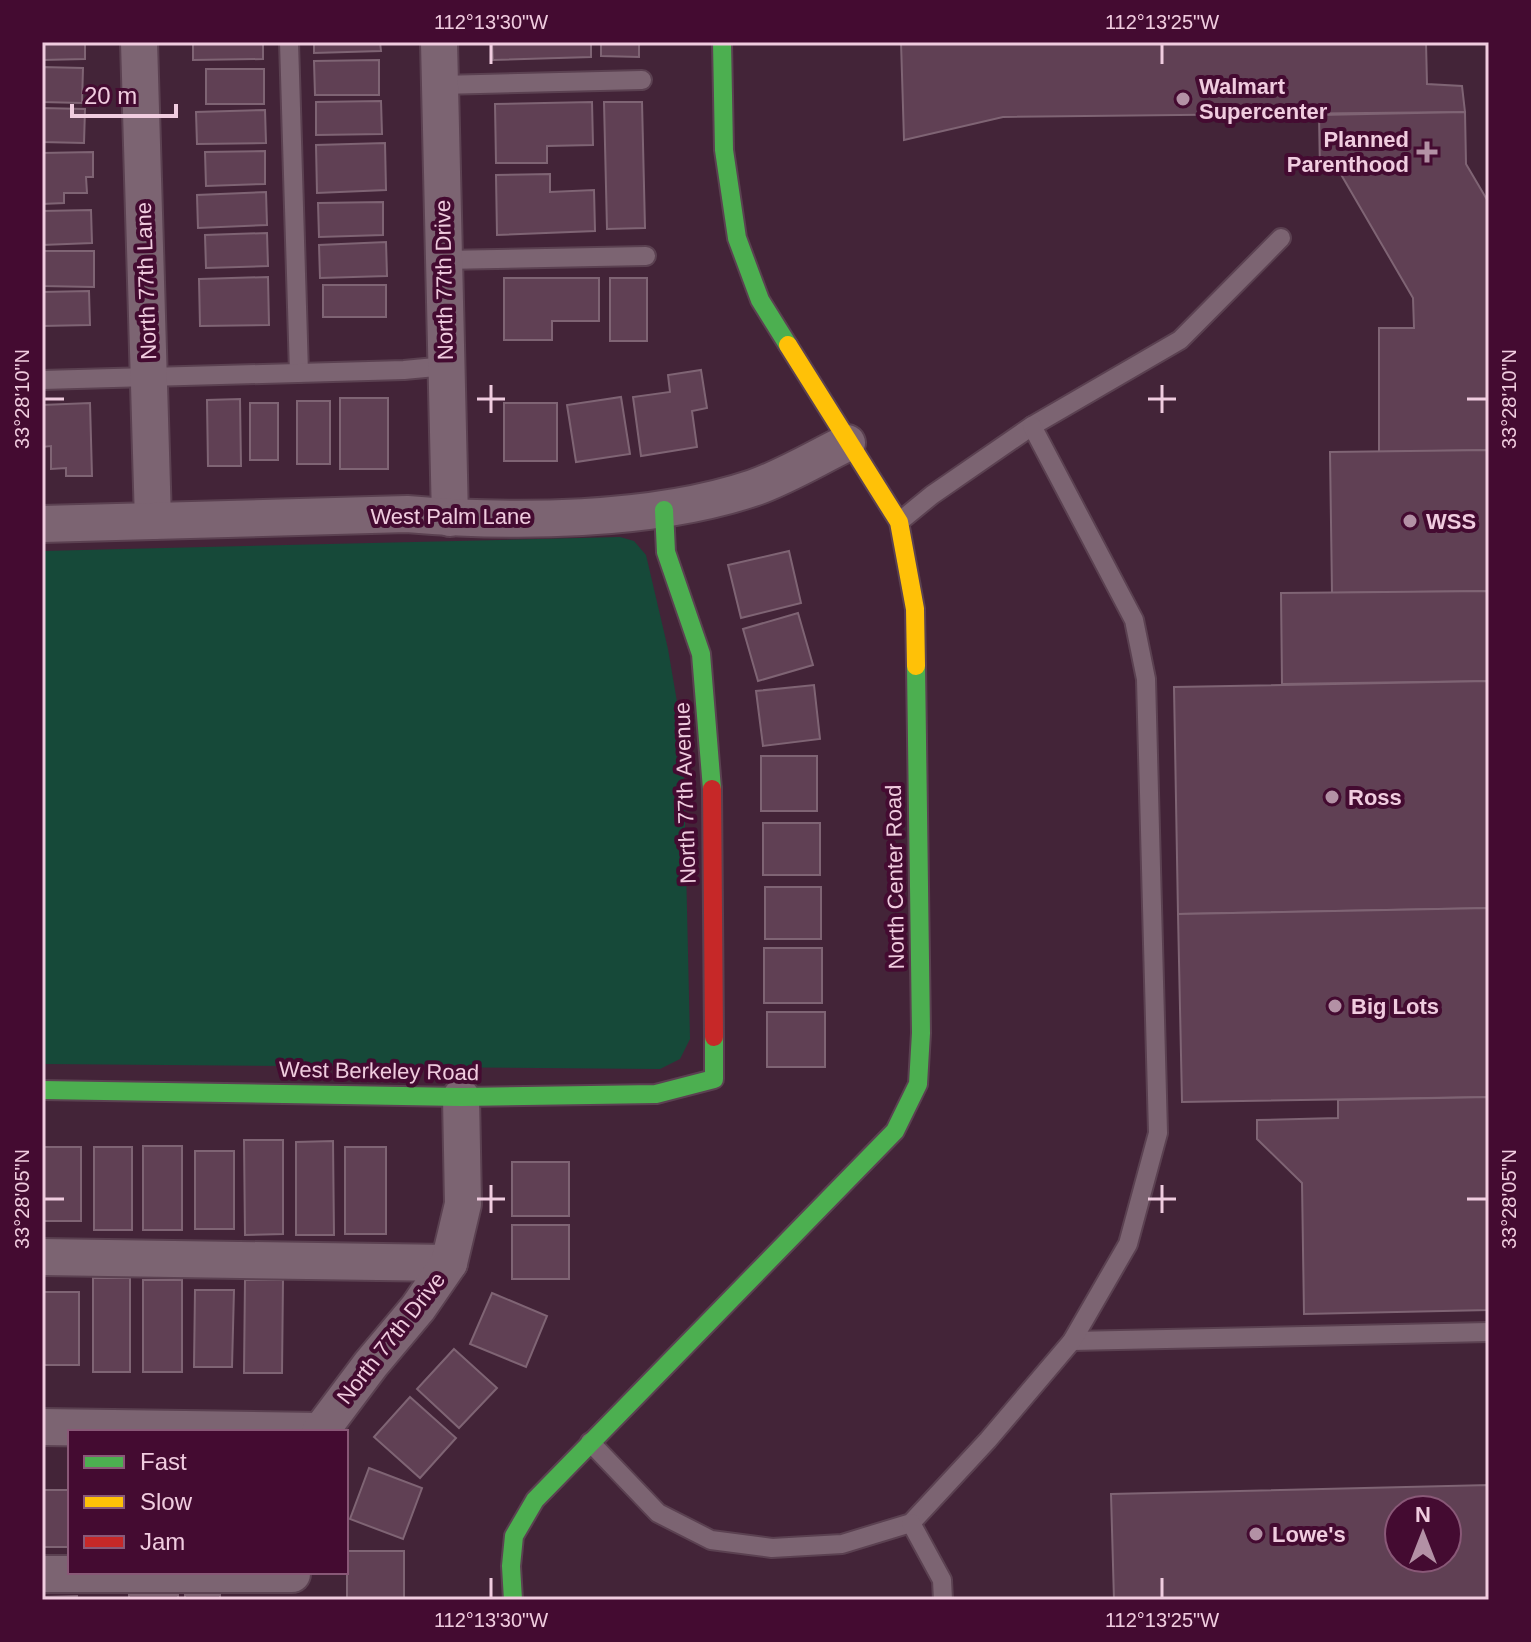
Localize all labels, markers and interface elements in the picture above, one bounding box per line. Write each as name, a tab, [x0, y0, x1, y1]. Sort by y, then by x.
text: 112°13'30"W	[434, 11, 548, 33]
text: 112°13'25"W	[1105, 11, 1219, 33]
scale bar	[72, 68, 176, 118]
place label: Walmart Supercenter	[1199, 74, 1328, 124]
text: 20 m	[84, 82, 137, 109]
marker: Walmart Supercenter	[1174, 90, 1192, 108]
place label: Planned Parenthood	[1287, 127, 1409, 177]
marker: Planned Parenthood	[1416, 141, 1438, 163]
street label: North 77th Drive	[430, 200, 458, 360]
street label: North 77th Lane	[131, 202, 161, 360]
text: 33°28'10"N	[11, 349, 33, 449]
text: 33°28'10"N	[1498, 349, 1520, 449]
street label: West Palm Lane	[370, 504, 532, 529]
place label: WSS	[1426, 509, 1476, 534]
marker: WSS	[1401, 512, 1419, 530]
street label: North 77th Avenue	[669, 702, 701, 884]
street label: North Center Road	[881, 784, 909, 970]
place label: Ross	[1348, 785, 1402, 810]
marker: Ross	[1323, 788, 1341, 806]
place label: Big Lots	[1351, 994, 1439, 1019]
marker: Big Lots	[1326, 997, 1344, 1015]
street label: West Berkeley Road	[279, 1057, 479, 1085]
text: 33°28'05"N	[11, 1149, 33, 1249]
text: 33°28'05"N	[1498, 1149, 1520, 1249]
street label: North 77th Drive	[332, 1267, 450, 1409]
legend	[68, 1430, 348, 1574]
text: Fast	[140, 1448, 187, 1475]
text: Slow	[140, 1488, 193, 1515]
north arrow	[1383, 1494, 1463, 1574]
text: N	[1415, 1502, 1431, 1527]
place label: Lowe's	[1272, 1522, 1346, 1547]
marker: Lowe's	[1247, 1525, 1265, 1543]
text: Jam	[140, 1528, 185, 1555]
text: 112°13'30"W	[434, 1609, 548, 1631]
text: 112°13'25"W	[1105, 1609, 1219, 1631]

